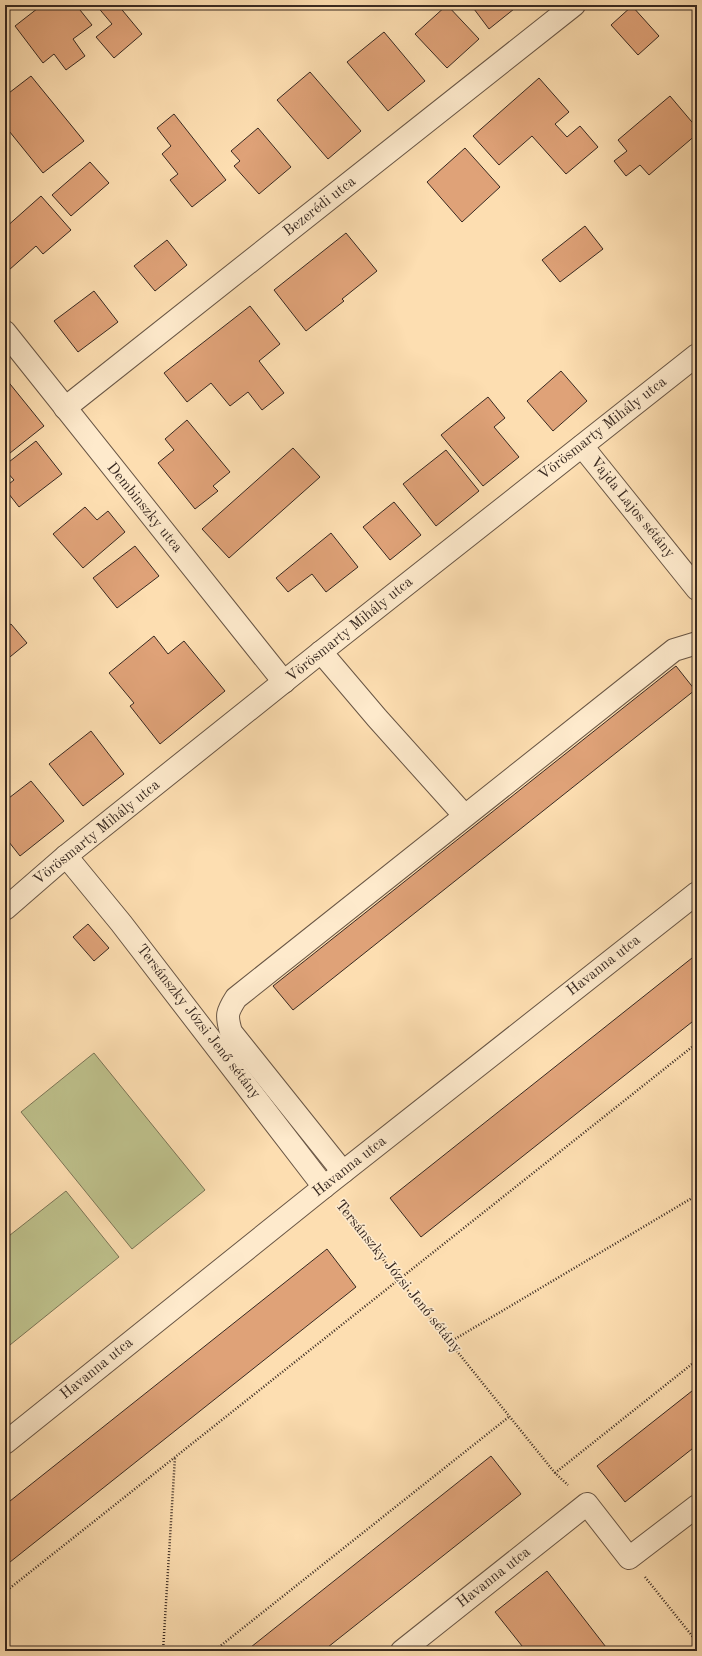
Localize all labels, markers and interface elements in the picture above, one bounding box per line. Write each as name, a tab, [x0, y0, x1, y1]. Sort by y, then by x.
street label: Bezerédi utca	[281, 174, 359, 240]
street label: Vörösmarty Mihály utca	[536, 374, 670, 483]
street label: Vajda Lajos sétány	[587, 455, 677, 561]
street label: Dembinszky utca	[103, 460, 185, 556]
street label: Vörösmarty Mihály utca	[284, 574, 416, 685]
street label: Vörösmarty Mihály utca	[31, 777, 163, 888]
street label: Havanna utca	[564, 932, 644, 999]
street label: Tersánszky Józsi Jenő sétány	[133, 942, 263, 1102]
street label: Havanna utca	[310, 1133, 390, 1200]
street label: Tersánszky Józsi Jenő sétány	[332, 1198, 464, 1356]
street label: Havanna utca	[58, 1335, 137, 1403]
street label: Havanna utca	[454, 1544, 534, 1611]

